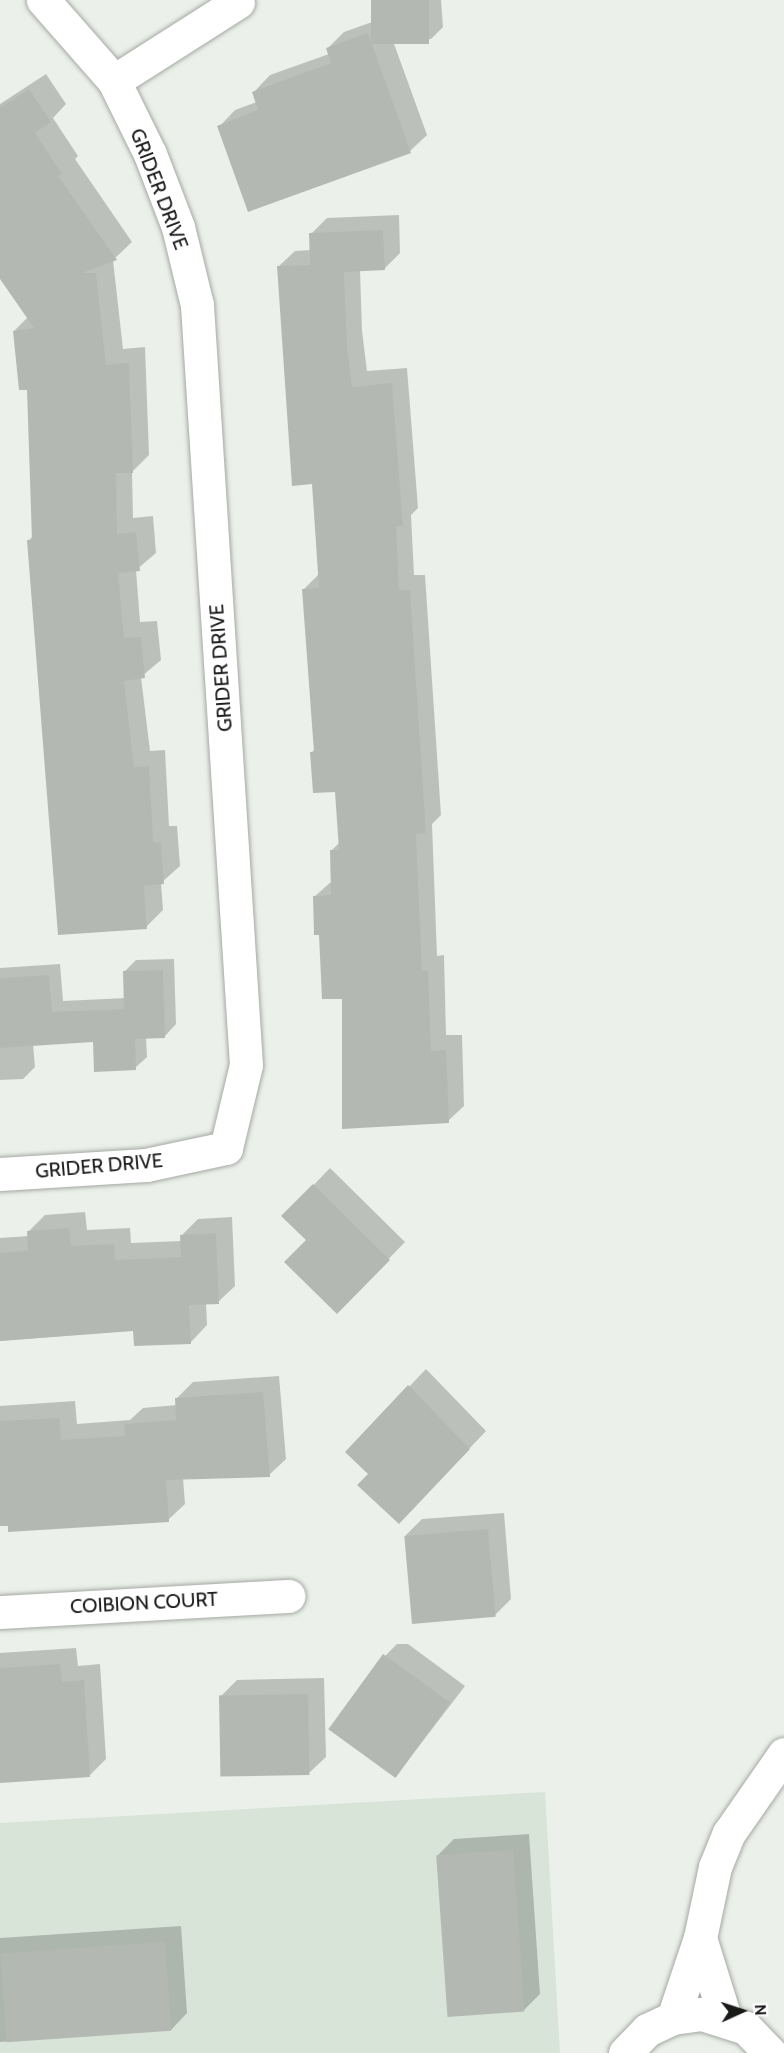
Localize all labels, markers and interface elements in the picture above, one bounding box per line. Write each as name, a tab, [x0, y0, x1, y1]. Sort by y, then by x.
street label: GRIDER DRIVE	[125, 125, 193, 253]
street label: GRIDER DRIVE	[205, 603, 237, 733]
street label: GRIDER DRIVE	[34, 1148, 164, 1184]
street label: COIBION COURT	[70, 1587, 218, 1619]
north arrow	[712, 1981, 772, 2041]
text: N	[751, 2004, 770, 2016]

